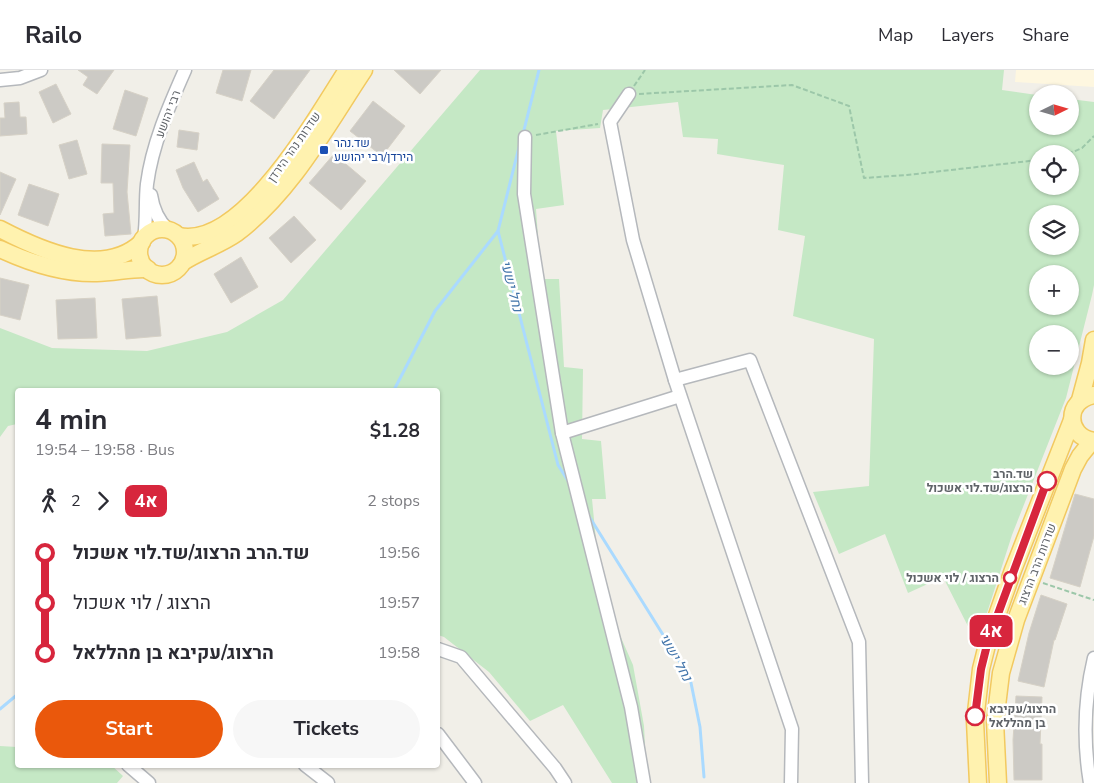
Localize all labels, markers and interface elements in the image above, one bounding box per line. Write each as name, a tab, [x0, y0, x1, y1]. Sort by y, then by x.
text: Railo	[25, 19, 82, 51]
text: Map	[878, 23, 913, 47]
text: Layers	[941, 23, 994, 47]
text: Share	[1022, 23, 1069, 47]
north arrow	[1029, 85, 1079, 135]
map controls	[1029, 85, 1079, 375]
street label: רבי יהושע	[152, 88, 184, 140]
street label: שדרות נהר הירדן	[264, 109, 324, 185]
place label: שד.נהר הירדן/רבי יהושע	[334, 135, 413, 165]
marker: שד.נהר הירדן/רבי יהושע	[318, 144, 330, 156]
button: locate	[1029, 145, 1079, 195]
button: layers	[1029, 205, 1079, 255]
water label: נחל ישעי	[496, 259, 527, 315]
button: +	[1029, 265, 1079, 315]
button: −	[1029, 325, 1079, 375]
text: 4 min	[35, 401, 107, 439]
text: $1.28	[370, 418, 420, 444]
text: 19:54 – 19:58 · Bus	[35, 439, 175, 461]
place label: שד.הרב הרצוג/שד.לוי אשכול	[927, 466, 1033, 496]
marker: שד.הרב הרצוג/שד.לוי אשכול	[1037, 471, 1057, 491]
icon: walk	[35, 487, 63, 515]
icon: forward	[89, 487, 117, 515]
text: 4א	[135, 489, 157, 513]
text: 2	[71, 490, 81, 512]
text: 2 stops	[367, 490, 420, 512]
street label: שדרות הרב הרצוג	[1014, 521, 1060, 607]
text: שד.הרב הרצוג/שד.לוי אשכול	[73, 540, 310, 566]
text: 19:56	[378, 542, 420, 564]
place label: הרצוג / לוי אשכול	[906, 570, 999, 586]
marker: הרצוג / לוי אשכול	[1003, 571, 1017, 585]
text: הרצוג / לוי אשכול	[73, 590, 211, 616]
text: 19:57	[378, 592, 420, 614]
line badge: 4א	[968, 615, 1014, 647]
text: 4א	[980, 619, 1002, 643]
water label: נחל ישעי	[655, 630, 697, 685]
text: הרצוג/עקיבא בן מהללאל	[73, 640, 274, 666]
text: 19:58	[378, 642, 420, 664]
button: Start	[35, 700, 223, 758]
button: Tickets	[233, 700, 420, 758]
place label: הרצוג/עקיבא בן מהללאל	[989, 701, 1056, 731]
marker: הרצוג/עקיבא בן מהללאל	[965, 706, 985, 726]

